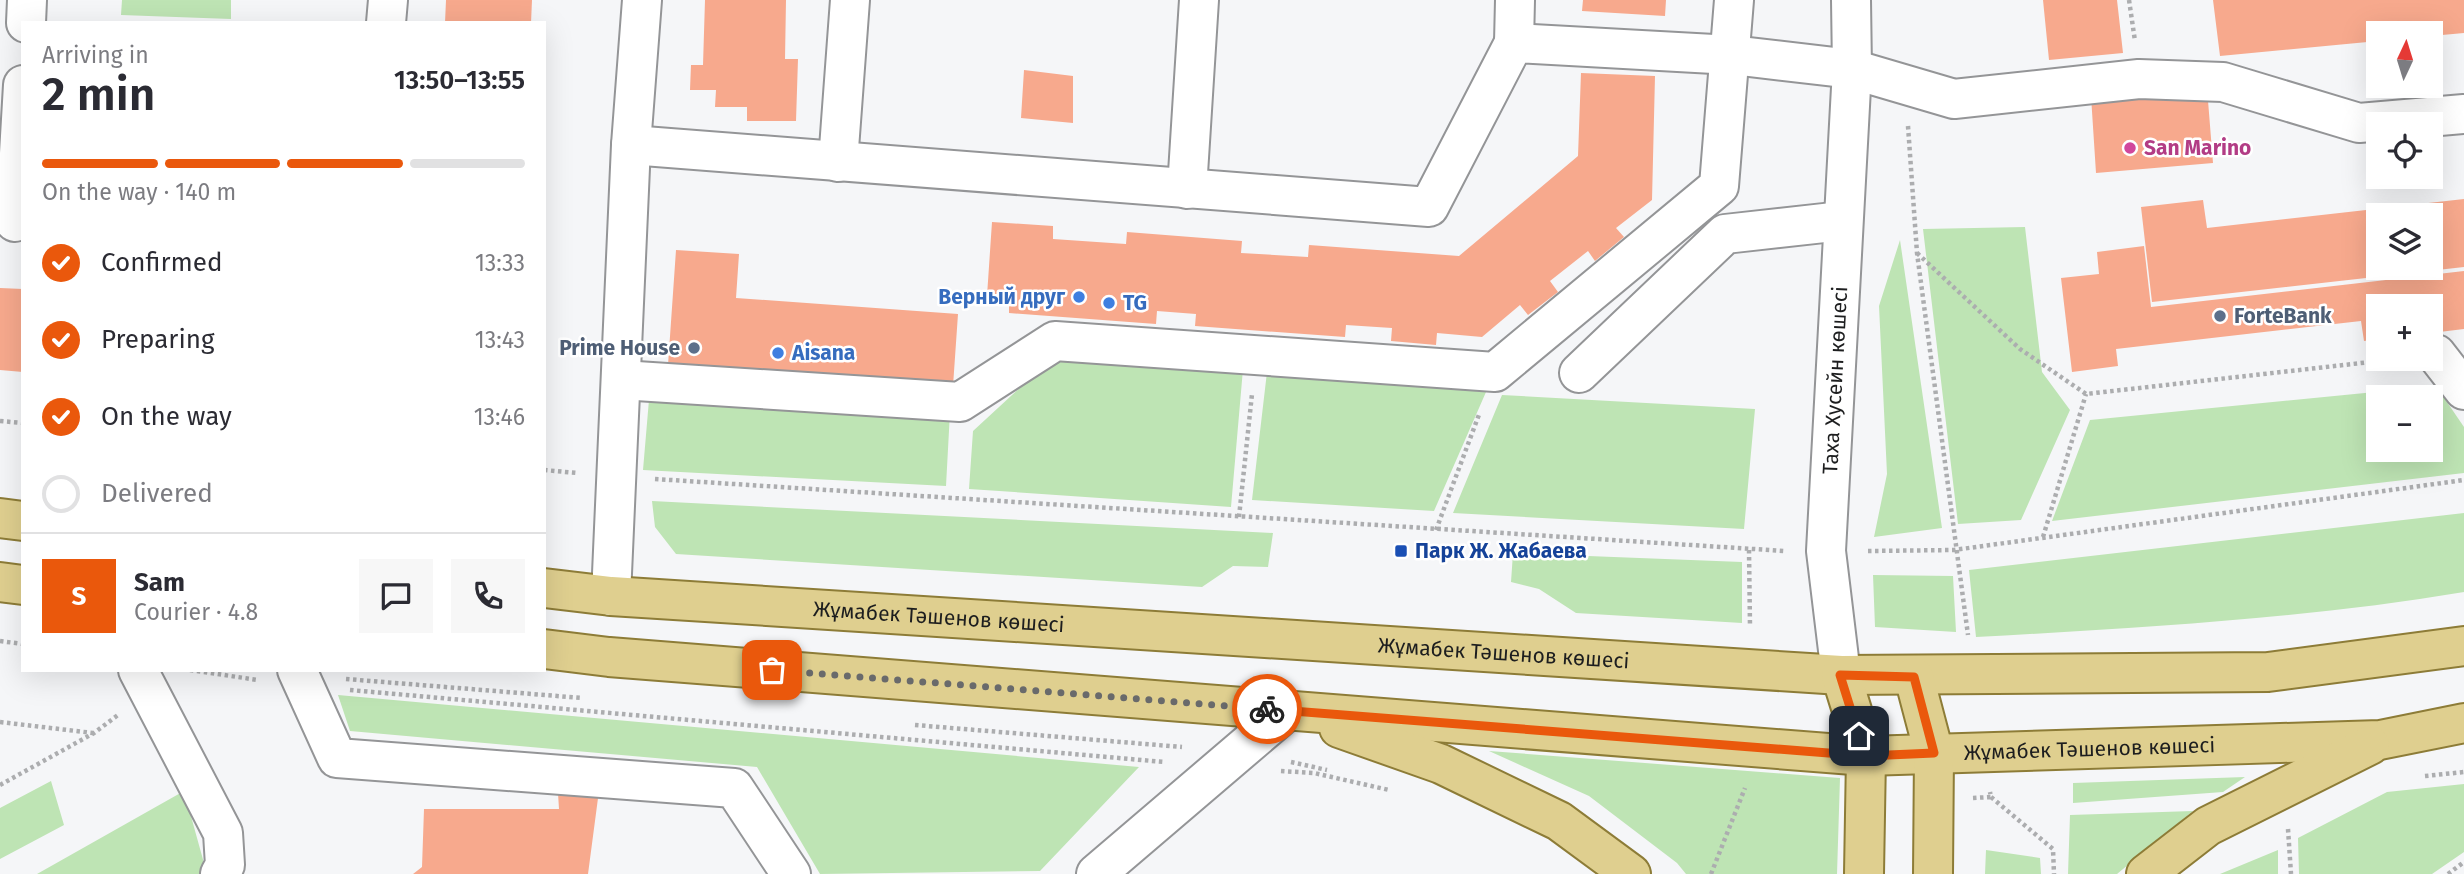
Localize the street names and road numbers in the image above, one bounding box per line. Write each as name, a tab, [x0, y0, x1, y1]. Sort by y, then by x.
street label: Таха Хусейн көшесі	[1817, 285, 1853, 475]
street label: Жұмабек Тәшенов көшесі	[812, 596, 1065, 638]
street label: Жұмабек Тәшенов көшесі	[1377, 632, 1630, 674]
street label: Жұмабек Тәшенов көшесі	[1963, 732, 2216, 766]

